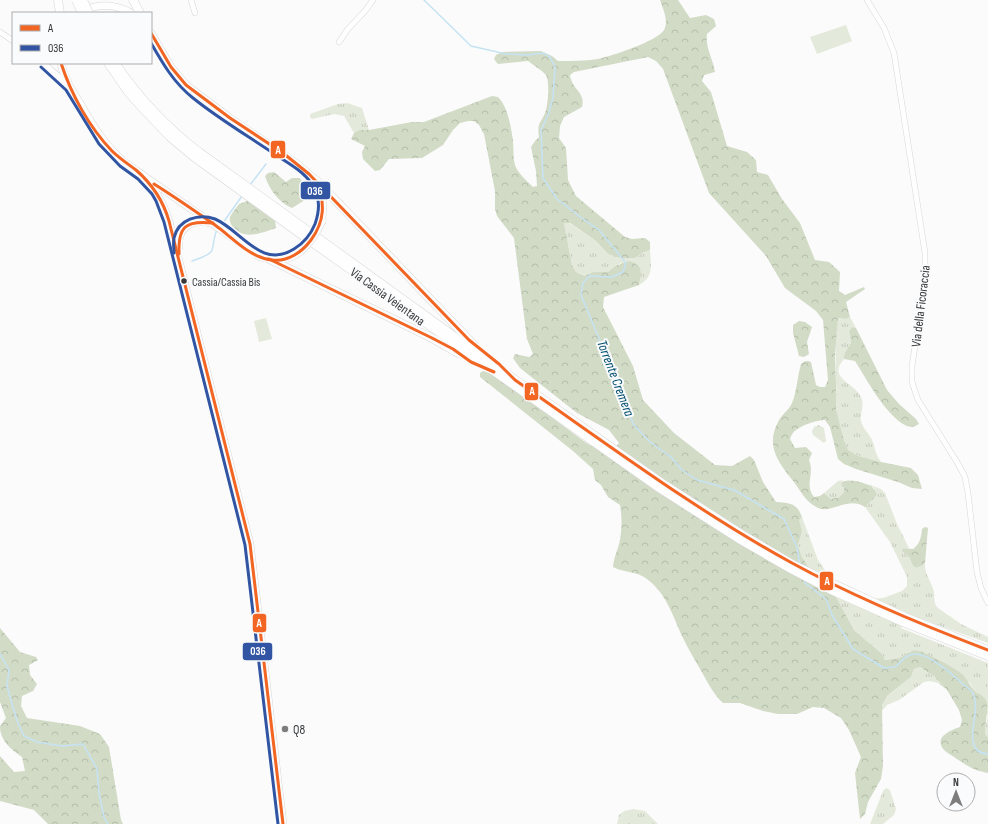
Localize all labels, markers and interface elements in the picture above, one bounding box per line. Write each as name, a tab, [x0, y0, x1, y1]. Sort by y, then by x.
legend	[12, 12, 152, 64]
text: A	[47, 21, 54, 36]
text: 036	[48, 41, 64, 56]
line badge: A	[270, 140, 286, 159]
text: A	[274, 144, 281, 157]
line badge: 036	[300, 181, 331, 200]
text: 036	[307, 185, 323, 198]
street label: Via Cassia Veientana	[347, 264, 428, 329]
street label: Via della Ficoraccia	[908, 264, 934, 348]
place label: Cassia/Cassia Bis	[192, 275, 260, 290]
marker: Cassia/Cassia Bis	[179, 276, 189, 286]
water label: Torrente Cremera	[593, 338, 638, 419]
line badge: A	[524, 382, 539, 401]
text: A	[528, 385, 535, 398]
line badge: A	[819, 571, 834, 591]
text: A	[823, 575, 830, 588]
line badge: A	[252, 613, 267, 633]
text: A	[255, 617, 262, 630]
line badge: 036	[242, 642, 273, 661]
text: 036	[250, 645, 266, 658]
place label: Q8	[293, 722, 305, 738]
marker: Q8	[280, 724, 290, 734]
north arrow	[936, 772, 976, 812]
text: N	[953, 776, 959, 789]

